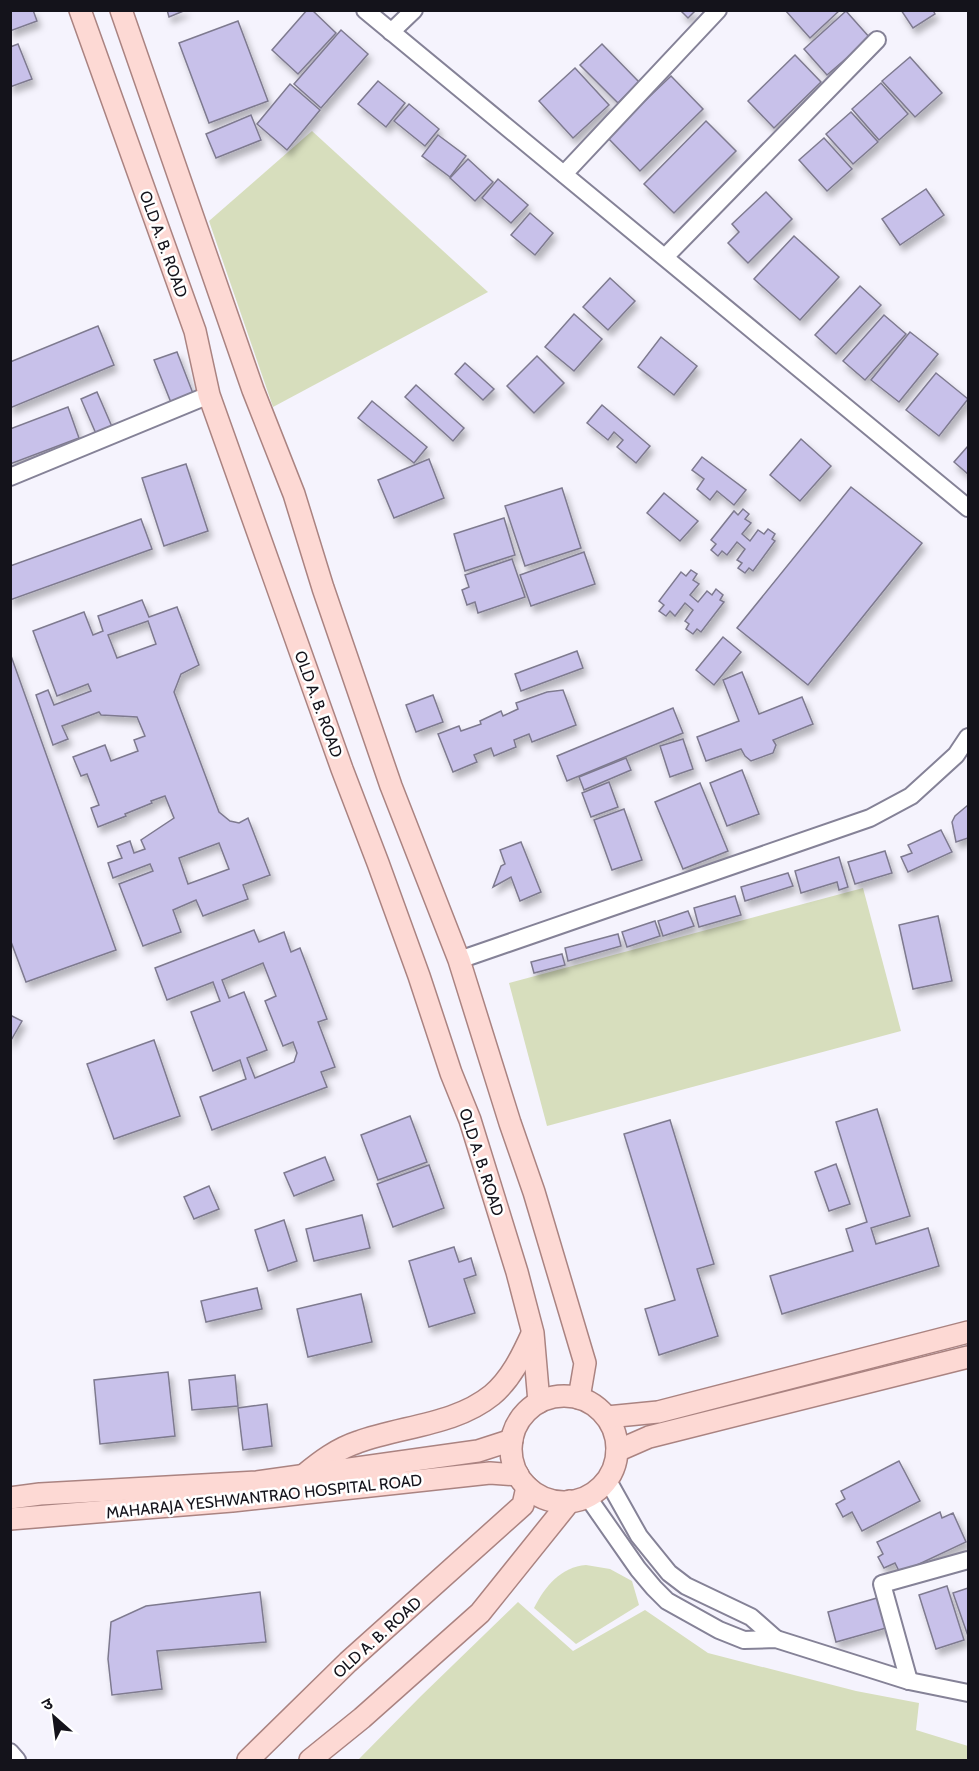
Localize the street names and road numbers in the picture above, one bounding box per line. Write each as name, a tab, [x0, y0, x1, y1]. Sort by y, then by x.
street label: OLD A. B. ROAD	[135, 188, 192, 300]
street label: OLD A. B. ROAD	[290, 648, 347, 760]
street label: OLD A. B. ROAD	[455, 1106, 508, 1218]
street label: MAHARAJA YESHWANTRAO HOSPITAL ROAD	[105, 1470, 423, 1523]
street label: OLD A. B. ROAD	[329, 1593, 425, 1682]

